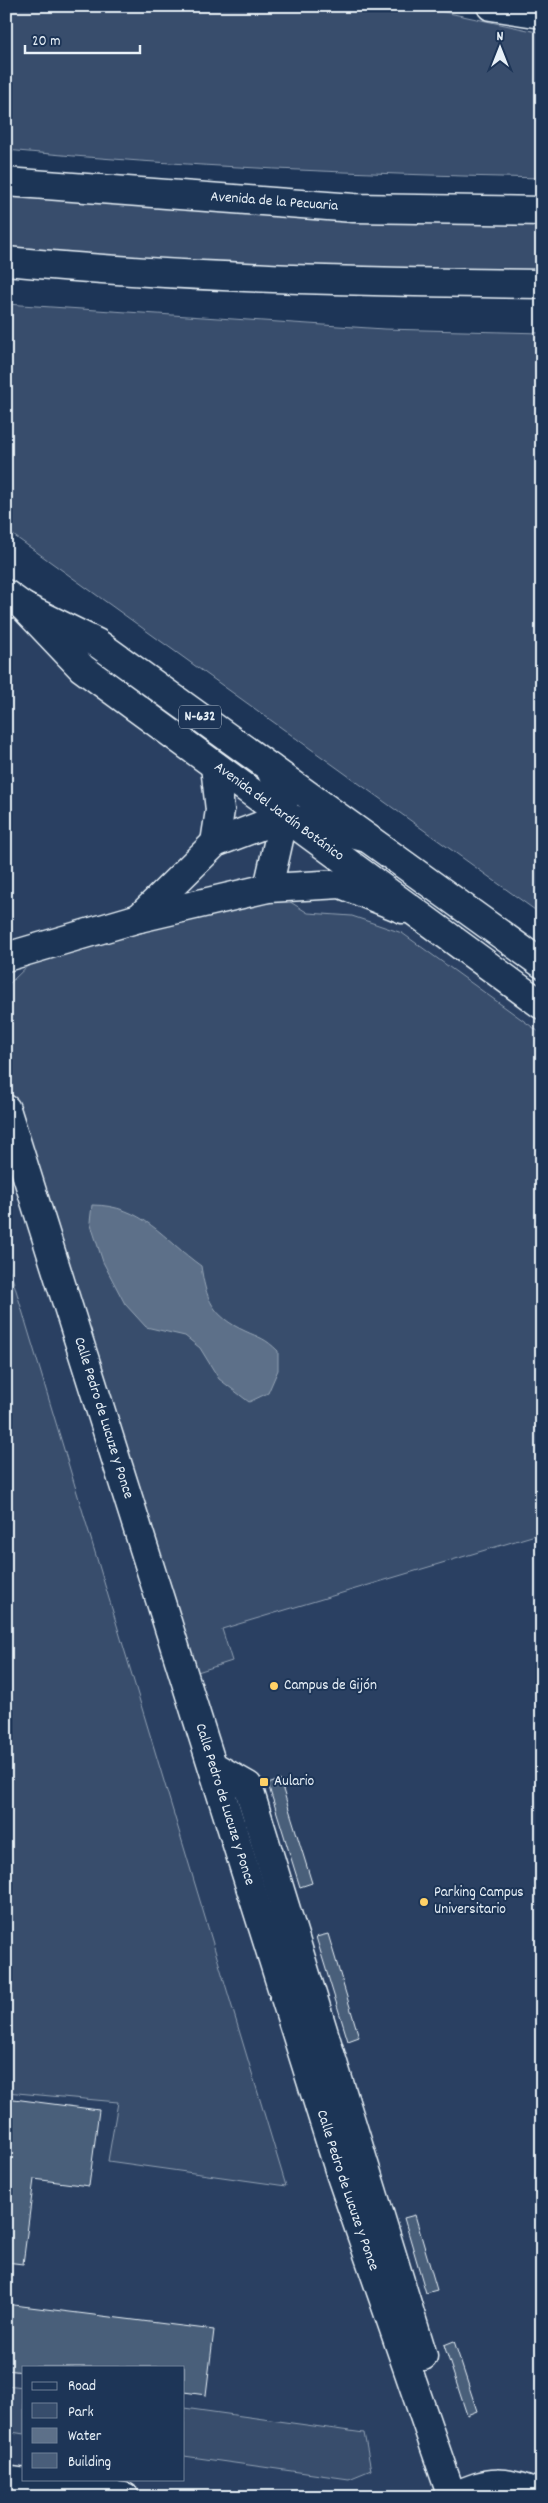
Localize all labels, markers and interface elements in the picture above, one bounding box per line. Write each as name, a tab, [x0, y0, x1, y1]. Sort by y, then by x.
scale bar	[25, 22, 140, 54]
north arrow	[476, 22, 526, 72]
text: N	[497, 27, 504, 47]
text: 20 m	[32, 31, 60, 53]
street label: Avenida de la Pecuaria	[210, 186, 340, 218]
road number: N-632	[179, 706, 221, 729]
street label: Avenida del Jardín Botánico	[209, 757, 349, 867]
street label: Calle Pedro de Lucuze y Ponce	[67, 1334, 139, 1502]
place label: Campus de Gijón	[284, 1675, 377, 1697]
marker: Campus de Gijón	[268, 1680, 280, 1692]
street label: Calle Pedro de Lucuze y Ponce	[189, 1721, 260, 1889]
place label: Aulario	[274, 1771, 315, 1793]
marker: Aulario	[258, 1776, 270, 1788]
place label: Parking Campus Universitario	[434, 1882, 524, 1921]
marker: Parking Campus Universitario	[418, 1896, 430, 1908]
street label: Calle Pedro de Lucuze y Ponce	[310, 2107, 384, 2274]
legend	[22, 2366, 185, 2480]
text: Road	[68, 2376, 96, 2398]
text: Park	[68, 2402, 94, 2424]
text: Water	[68, 2426, 102, 2448]
text: Building	[68, 2452, 111, 2474]

